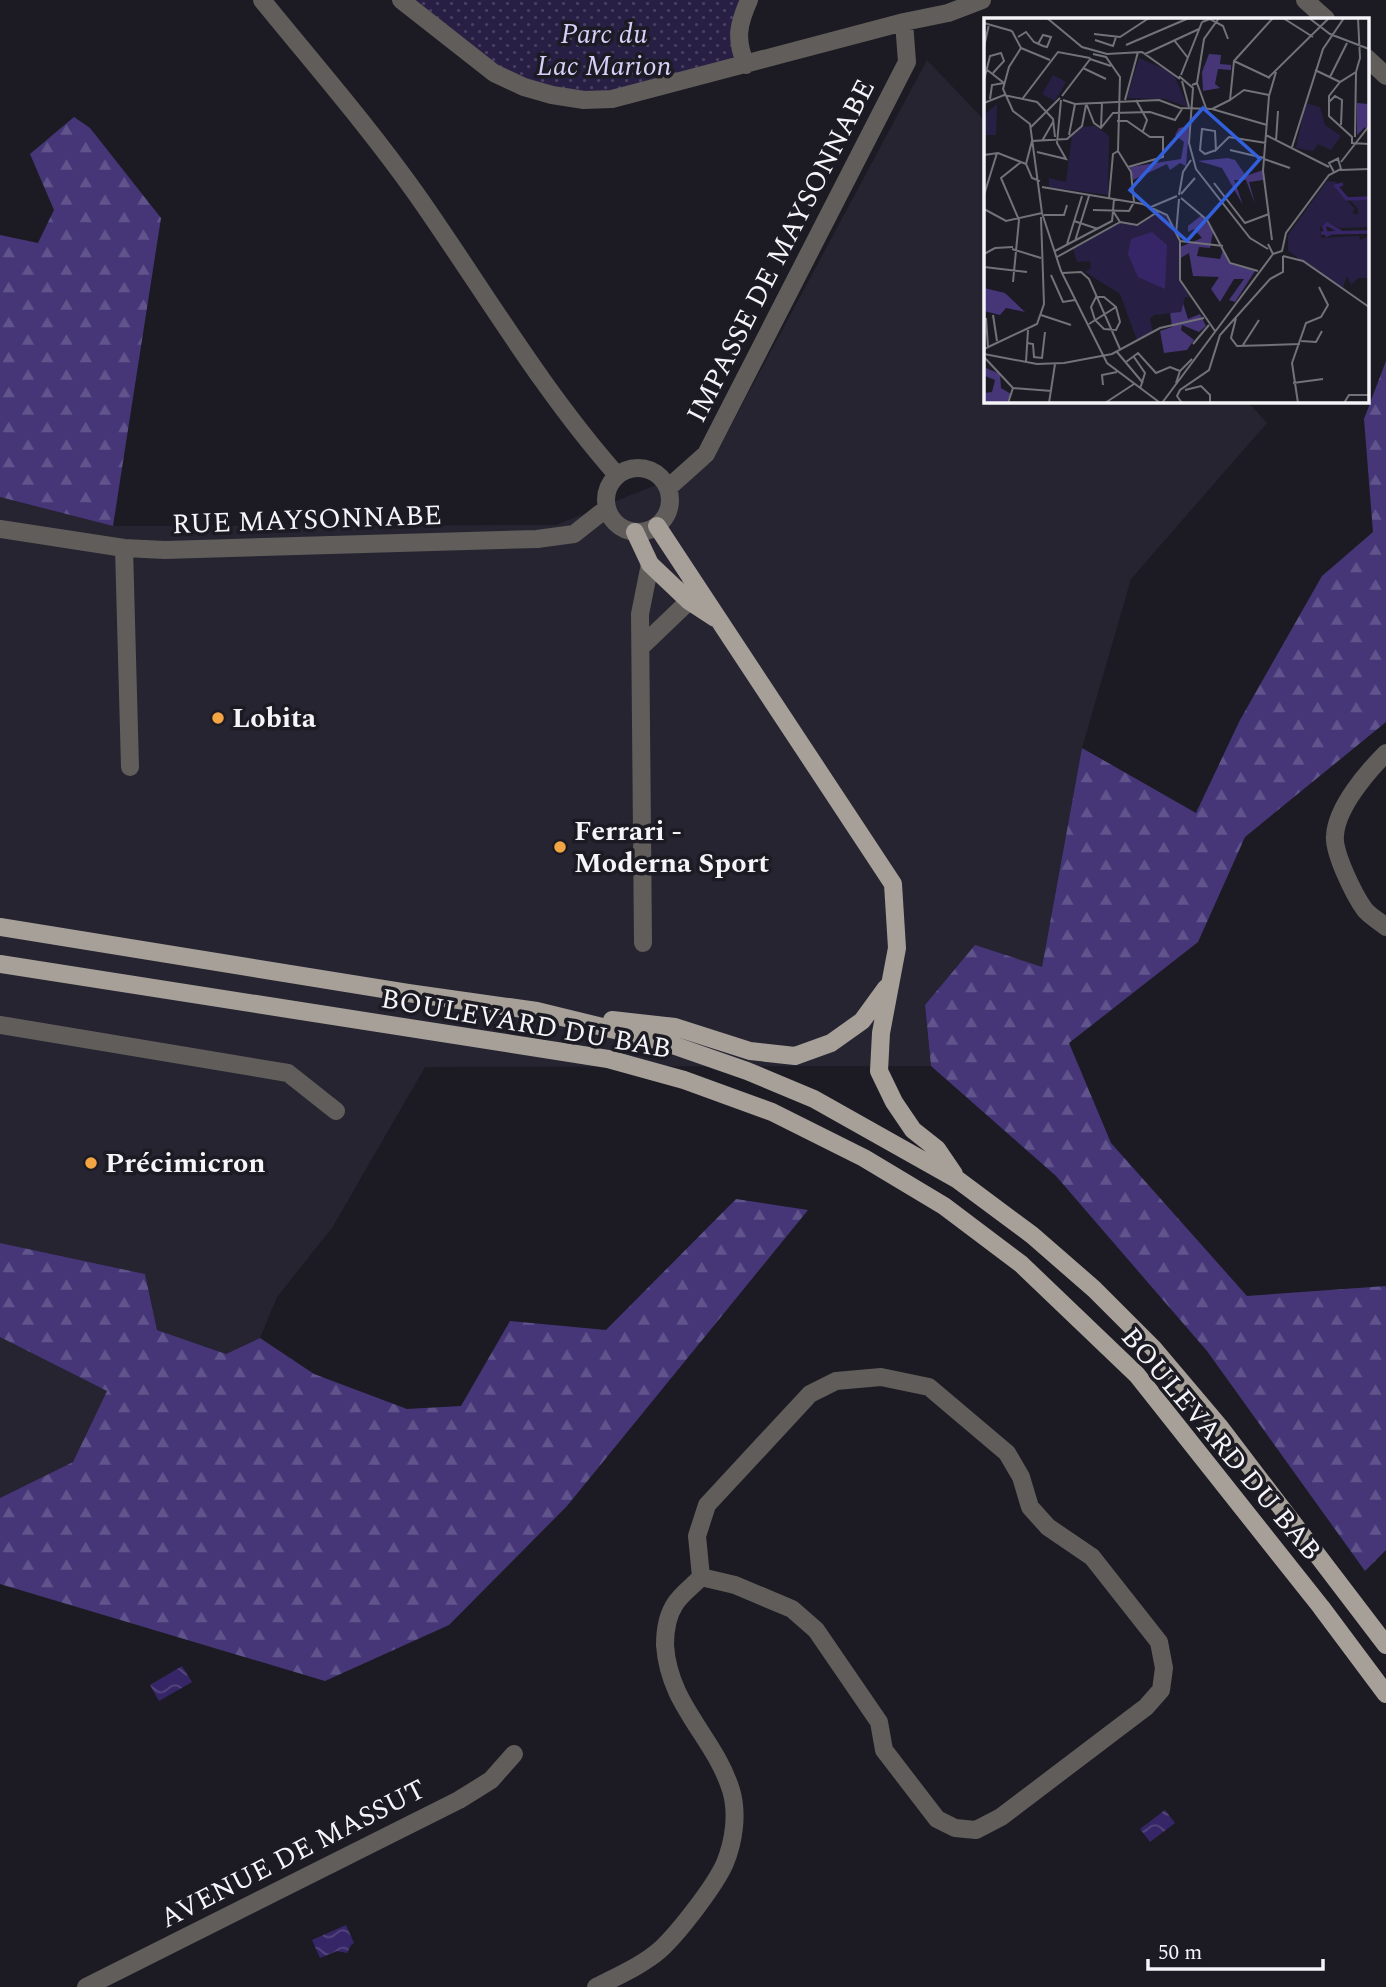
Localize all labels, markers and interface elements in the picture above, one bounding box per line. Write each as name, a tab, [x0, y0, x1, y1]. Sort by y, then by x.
park label: Parc du Lac Marion	[537, 13, 672, 88]
inset map	[984, 18, 1368, 402]
street label: IMPASSE DE MAYSONNABE	[675, 72, 887, 430]
street label: RUE MAYSONNABE	[171, 494, 443, 546]
place label: Lobita	[232, 697, 317, 740]
marker: Lobita	[210, 710, 226, 726]
place label: Ferrari - Moderna Sport	[574, 810, 769, 885]
marker: Ferrari - Moderna Sport	[552, 839, 568, 855]
street label: BOULEVARD DU BAB	[378, 977, 674, 1071]
place label: Précimicron	[105, 1142, 266, 1185]
marker: Précimicron	[83, 1155, 99, 1171]
street label: BOULEVARD DU BAB	[1110, 1318, 1332, 1570]
street label: AVENUE DE MASSUT	[152, 1768, 434, 1940]
scale bar	[1148, 1927, 1323, 1971]
text: 50 m	[1158, 1937, 1202, 1969]

